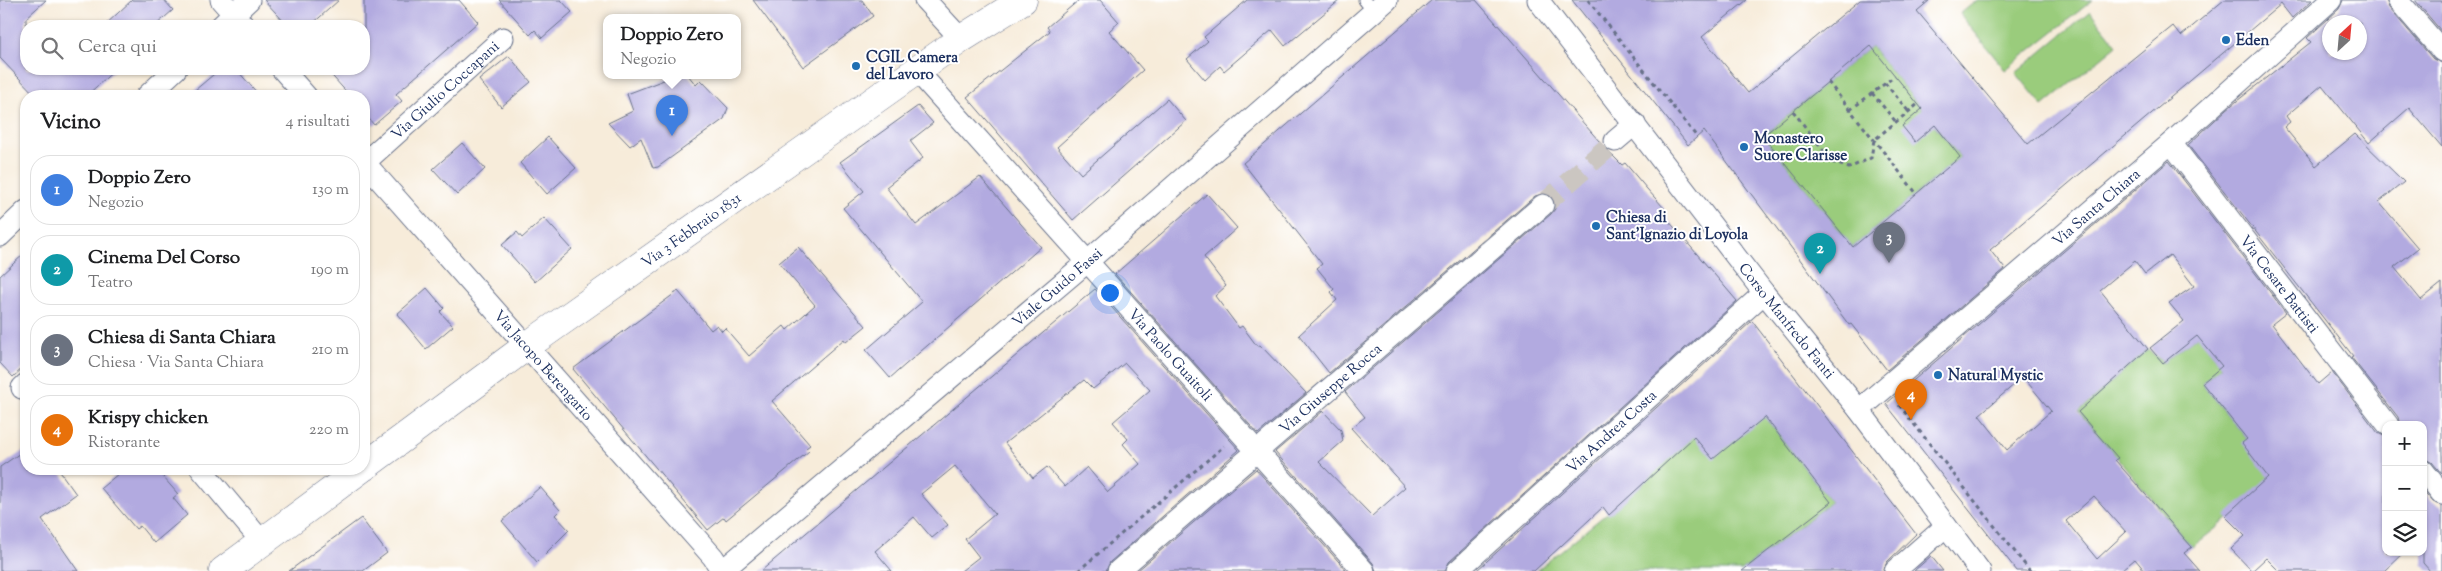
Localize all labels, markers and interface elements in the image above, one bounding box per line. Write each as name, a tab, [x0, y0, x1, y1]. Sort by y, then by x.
popup	[603, 14, 741, 79]
north arrow	[2322, 15, 2367, 60]
search box	[20, 20, 370, 75]
text: Doppio Zero	[621, 22, 723, 49]
place label: Eden	[2236, 31, 2269, 52]
icon: search	[38, 34, 66, 62]
text: Cerca qui	[78, 34, 157, 61]
marker: Eden	[2220, 34, 2232, 46]
street label: Via Giulio Coccapani	[387, 37, 505, 146]
place label: CGIL Camera del Lavoro	[866, 48, 958, 86]
text: Negozio	[621, 49, 676, 72]
marker: CGIL Camera del Lavoro	[850, 60, 862, 72]
pin: 1	[656, 95, 688, 136]
text: Vicino	[40, 108, 101, 138]
text: 4 risultati	[285, 111, 350, 134]
place label: Monastero Suore Clarisse	[1754, 129, 1847, 167]
marker: Monastero Suore Clarisse	[1738, 141, 1750, 153]
text: Doppio Zero	[88, 165, 191, 192]
street label: Via Santa Chiara	[2048, 165, 2146, 252]
text: 1	[54, 179, 60, 202]
text: 130 m	[312, 179, 349, 202]
street label: Via 3 Febbraio 1831	[638, 188, 746, 274]
text: Negozio	[88, 192, 144, 215]
place label: Chiesa di Sant'Ignazio di Loyola	[1606, 208, 1748, 246]
marker: Chiesa di Sant'Ignazio di Loyola	[1590, 220, 1602, 232]
pin: 3	[1873, 222, 1905, 263]
street label: Via Cesare Battisti	[2234, 231, 2323, 338]
pin: 2	[1804, 233, 1836, 274]
street label: Viale Guido Fassi	[1008, 244, 1108, 333]
text: Cinema Del Corso	[88, 245, 240, 272]
text: 2	[53, 259, 61, 282]
text: 190 m	[311, 259, 349, 282]
street label: Corso Manfredo Fanti	[1733, 259, 1839, 384]
text: Teatro	[88, 272, 133, 295]
your location	[1097, 280, 1123, 306]
street label: Via Paolo Guaitoli	[1122, 305, 1217, 407]
street label: Via Jacopo Berengario	[488, 306, 597, 426]
text: Chiesa di Santa Chiara	[88, 325, 276, 352]
text: 3	[54, 339, 60, 362]
text: 210 m	[311, 339, 349, 362]
street label: Via Giuseppe Rocca	[1275, 339, 1387, 440]
text: Chiesa · Via Santa Chiara	[88, 352, 264, 375]
place label: Natural Mystic	[1948, 366, 2044, 387]
marker: Natural Mystic	[1932, 369, 1944, 381]
pin: 4	[1895, 379, 1927, 420]
street label: Via Andrea Costa	[1562, 386, 1662, 479]
text: Krispy chicken	[88, 405, 208, 432]
text: 4	[53, 419, 61, 442]
text: 220 m	[309, 419, 349, 442]
map controls	[2382, 421, 2427, 556]
button: +	[2382, 421, 2427, 466]
text: Ristorante	[88, 432, 160, 455]
button: −	[2382, 466, 2427, 511]
button: layers	[2382, 511, 2427, 556]

